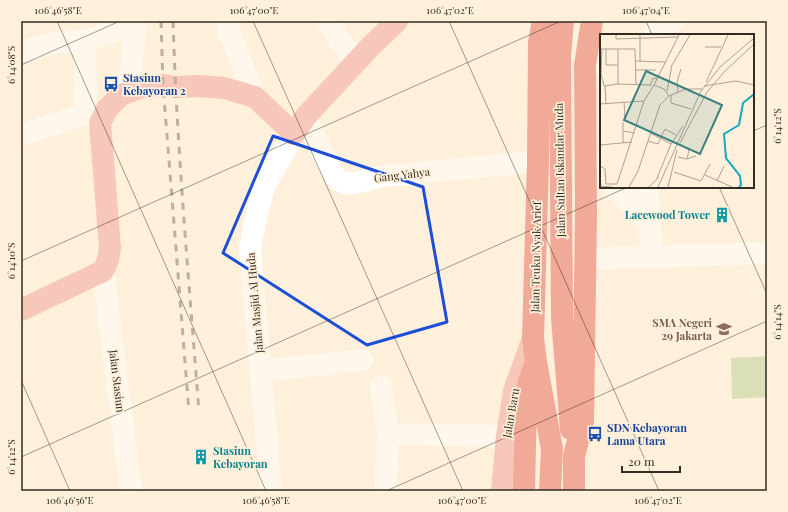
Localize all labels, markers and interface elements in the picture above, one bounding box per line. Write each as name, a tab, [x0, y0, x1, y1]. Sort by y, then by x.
text: 106°46'58"E	[34, 3, 82, 17]
text: 106°47'00"E	[230, 3, 278, 17]
text: 106°47'02"E	[426, 3, 474, 17]
text: 106°47'04"E	[622, 3, 670, 17]
inset map	[600, 34, 754, 188]
text: 6°14'08"S	[4, 46, 18, 84]
place label: Stasiun Kebayoran 2	[123, 70, 186, 98]
bus stop icon: Stasiun Kebayoran 2	[102, 75, 120, 93]
street label: Jalan Sultan Iskandar Muda	[551, 102, 568, 238]
text: 6°14'12"S	[770, 108, 784, 144]
street label: Gang Yahya	[373, 164, 431, 185]
street label: Jalan Teuku Nyak Arief	[527, 200, 544, 314]
building icon: Lacewood Tower	[713, 206, 731, 224]
place label: Lacewood Tower	[625, 207, 711, 222]
text: 6°14'10"S	[4, 243, 18, 279]
street label: Jalan Masjid Al Huda	[243, 252, 266, 355]
text: 6°14'14"S	[770, 304, 784, 340]
place label: SMA Negeri 29 Jakarta	[652, 315, 713, 343]
school or university icon: SMA Negeri 29 Jakarta	[715, 320, 733, 338]
street label: Jalan Stasiun	[106, 348, 129, 414]
street label: Jalan Baru	[499, 386, 522, 440]
place label: SDN Kebayoran Lama Utara	[607, 420, 687, 448]
bus stop icon: SDN Kebayoran Lama Utara	[586, 425, 604, 443]
text: 6°14'12"S	[4, 439, 18, 475]
place label: Stasiun Kebayoran	[213, 443, 268, 471]
building icon: Stasiun Kebayoran	[192, 448, 210, 466]
scale bar	[622, 448, 680, 474]
text: 20 m	[628, 453, 655, 469]
text: 106°46'56"E	[46, 493, 94, 507]
text: 106°46'58"E	[242, 493, 290, 507]
text: 106°47'00"E	[438, 493, 486, 507]
text: 106°47'02"E	[634, 493, 682, 507]

